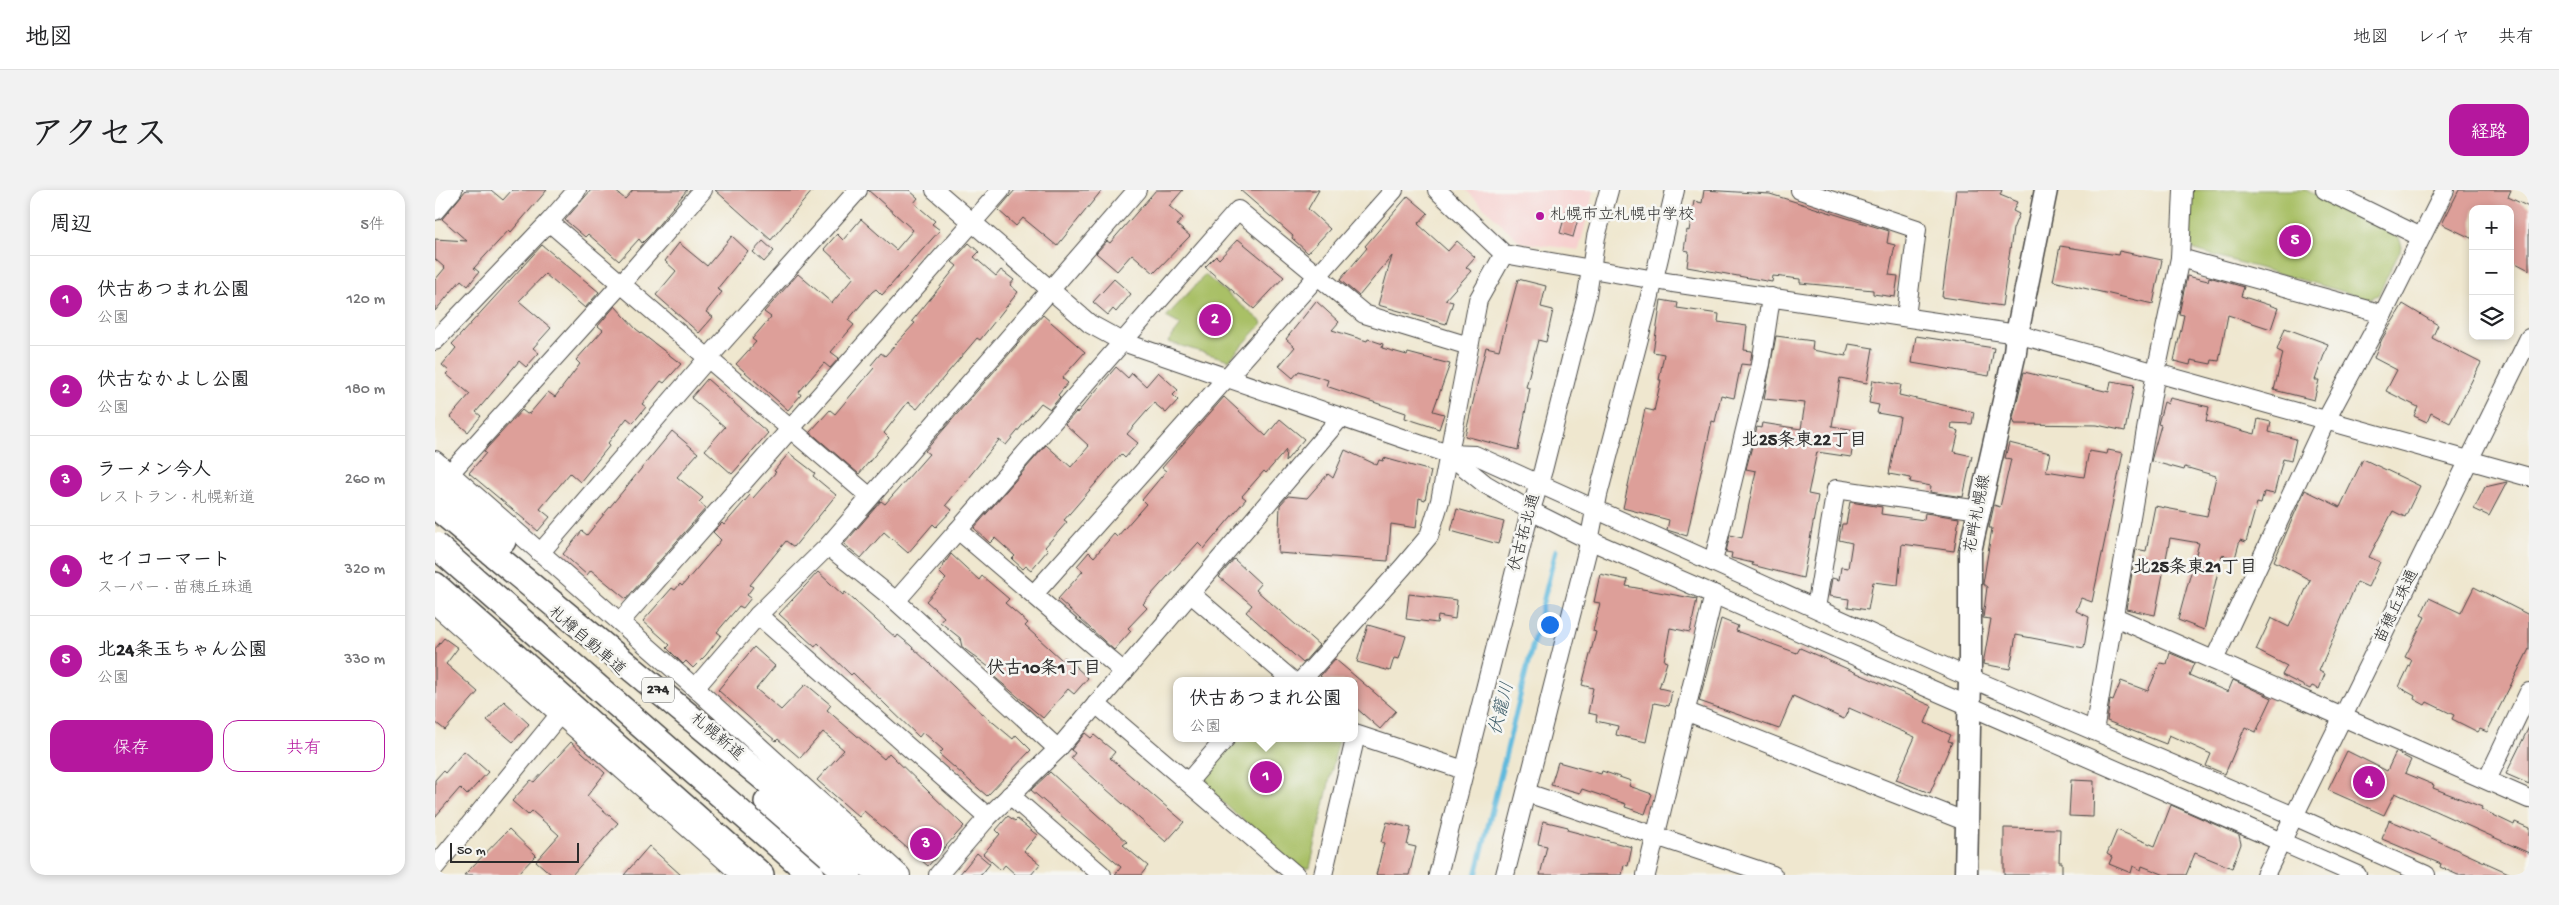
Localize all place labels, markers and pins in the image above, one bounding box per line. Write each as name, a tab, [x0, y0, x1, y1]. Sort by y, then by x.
place label: 札幌市立札幌中学校	[1550, 206, 1694, 226]
marker: 札幌市立札幌中学校	[1534, 210, 1546, 222]
pin: 5	[2279, 222, 2311, 260]
pin: 2	[1199, 301, 1231, 339]
pin: 1	[1250, 758, 1282, 796]
pin: 4	[2353, 763, 2385, 801]
pin: 3	[910, 825, 942, 863]

